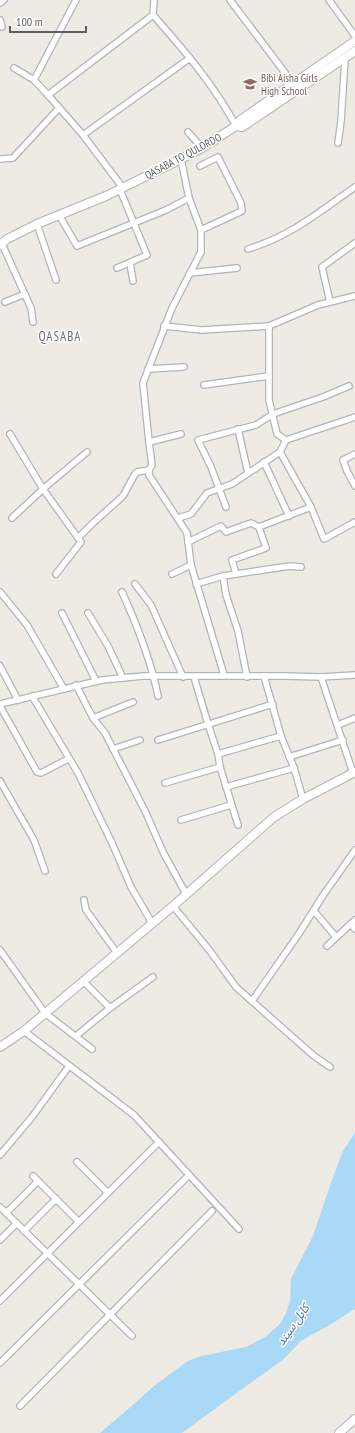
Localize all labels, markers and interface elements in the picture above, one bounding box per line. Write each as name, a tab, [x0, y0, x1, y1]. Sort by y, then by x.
scale bar	[10, 8, 86, 34]
text: 100 m	[16, 14, 43, 29]
place label: Bibi Aisha Girls High School	[261, 71, 318, 98]
school or university icon: Bibi Aisha Girls High School	[242, 76, 258, 92]
street label: QASABA TO QULORDO	[142, 130, 224, 182]
district label: QASABA	[39, 328, 82, 345]
water label: کابل سيند	[273, 1299, 314, 1348]

